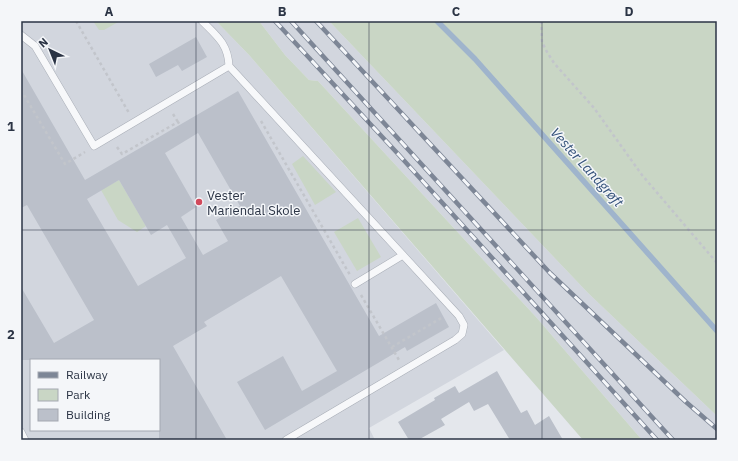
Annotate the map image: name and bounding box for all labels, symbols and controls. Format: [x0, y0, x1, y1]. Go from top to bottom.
text: A [105, 3, 114, 20]
text: B [278, 3, 287, 20]
text: C [452, 3, 461, 20]
text: D [624, 3, 634, 20]
north arrow [30, 30, 70, 70]
text: N [35, 35, 51, 51]
text: 1 [7, 118, 15, 135]
water label: Vester Landgrøft [547, 124, 628, 211]
place label: Vester Mariendal Skole [207, 187, 300, 219]
marker: Vester Mariendal Skole [194, 197, 204, 207]
text: 2 [7, 326, 15, 343]
legend [30, 359, 160, 431]
text: Railway [66, 367, 108, 382]
text: Park [66, 387, 91, 402]
text: Building [66, 407, 111, 422]

